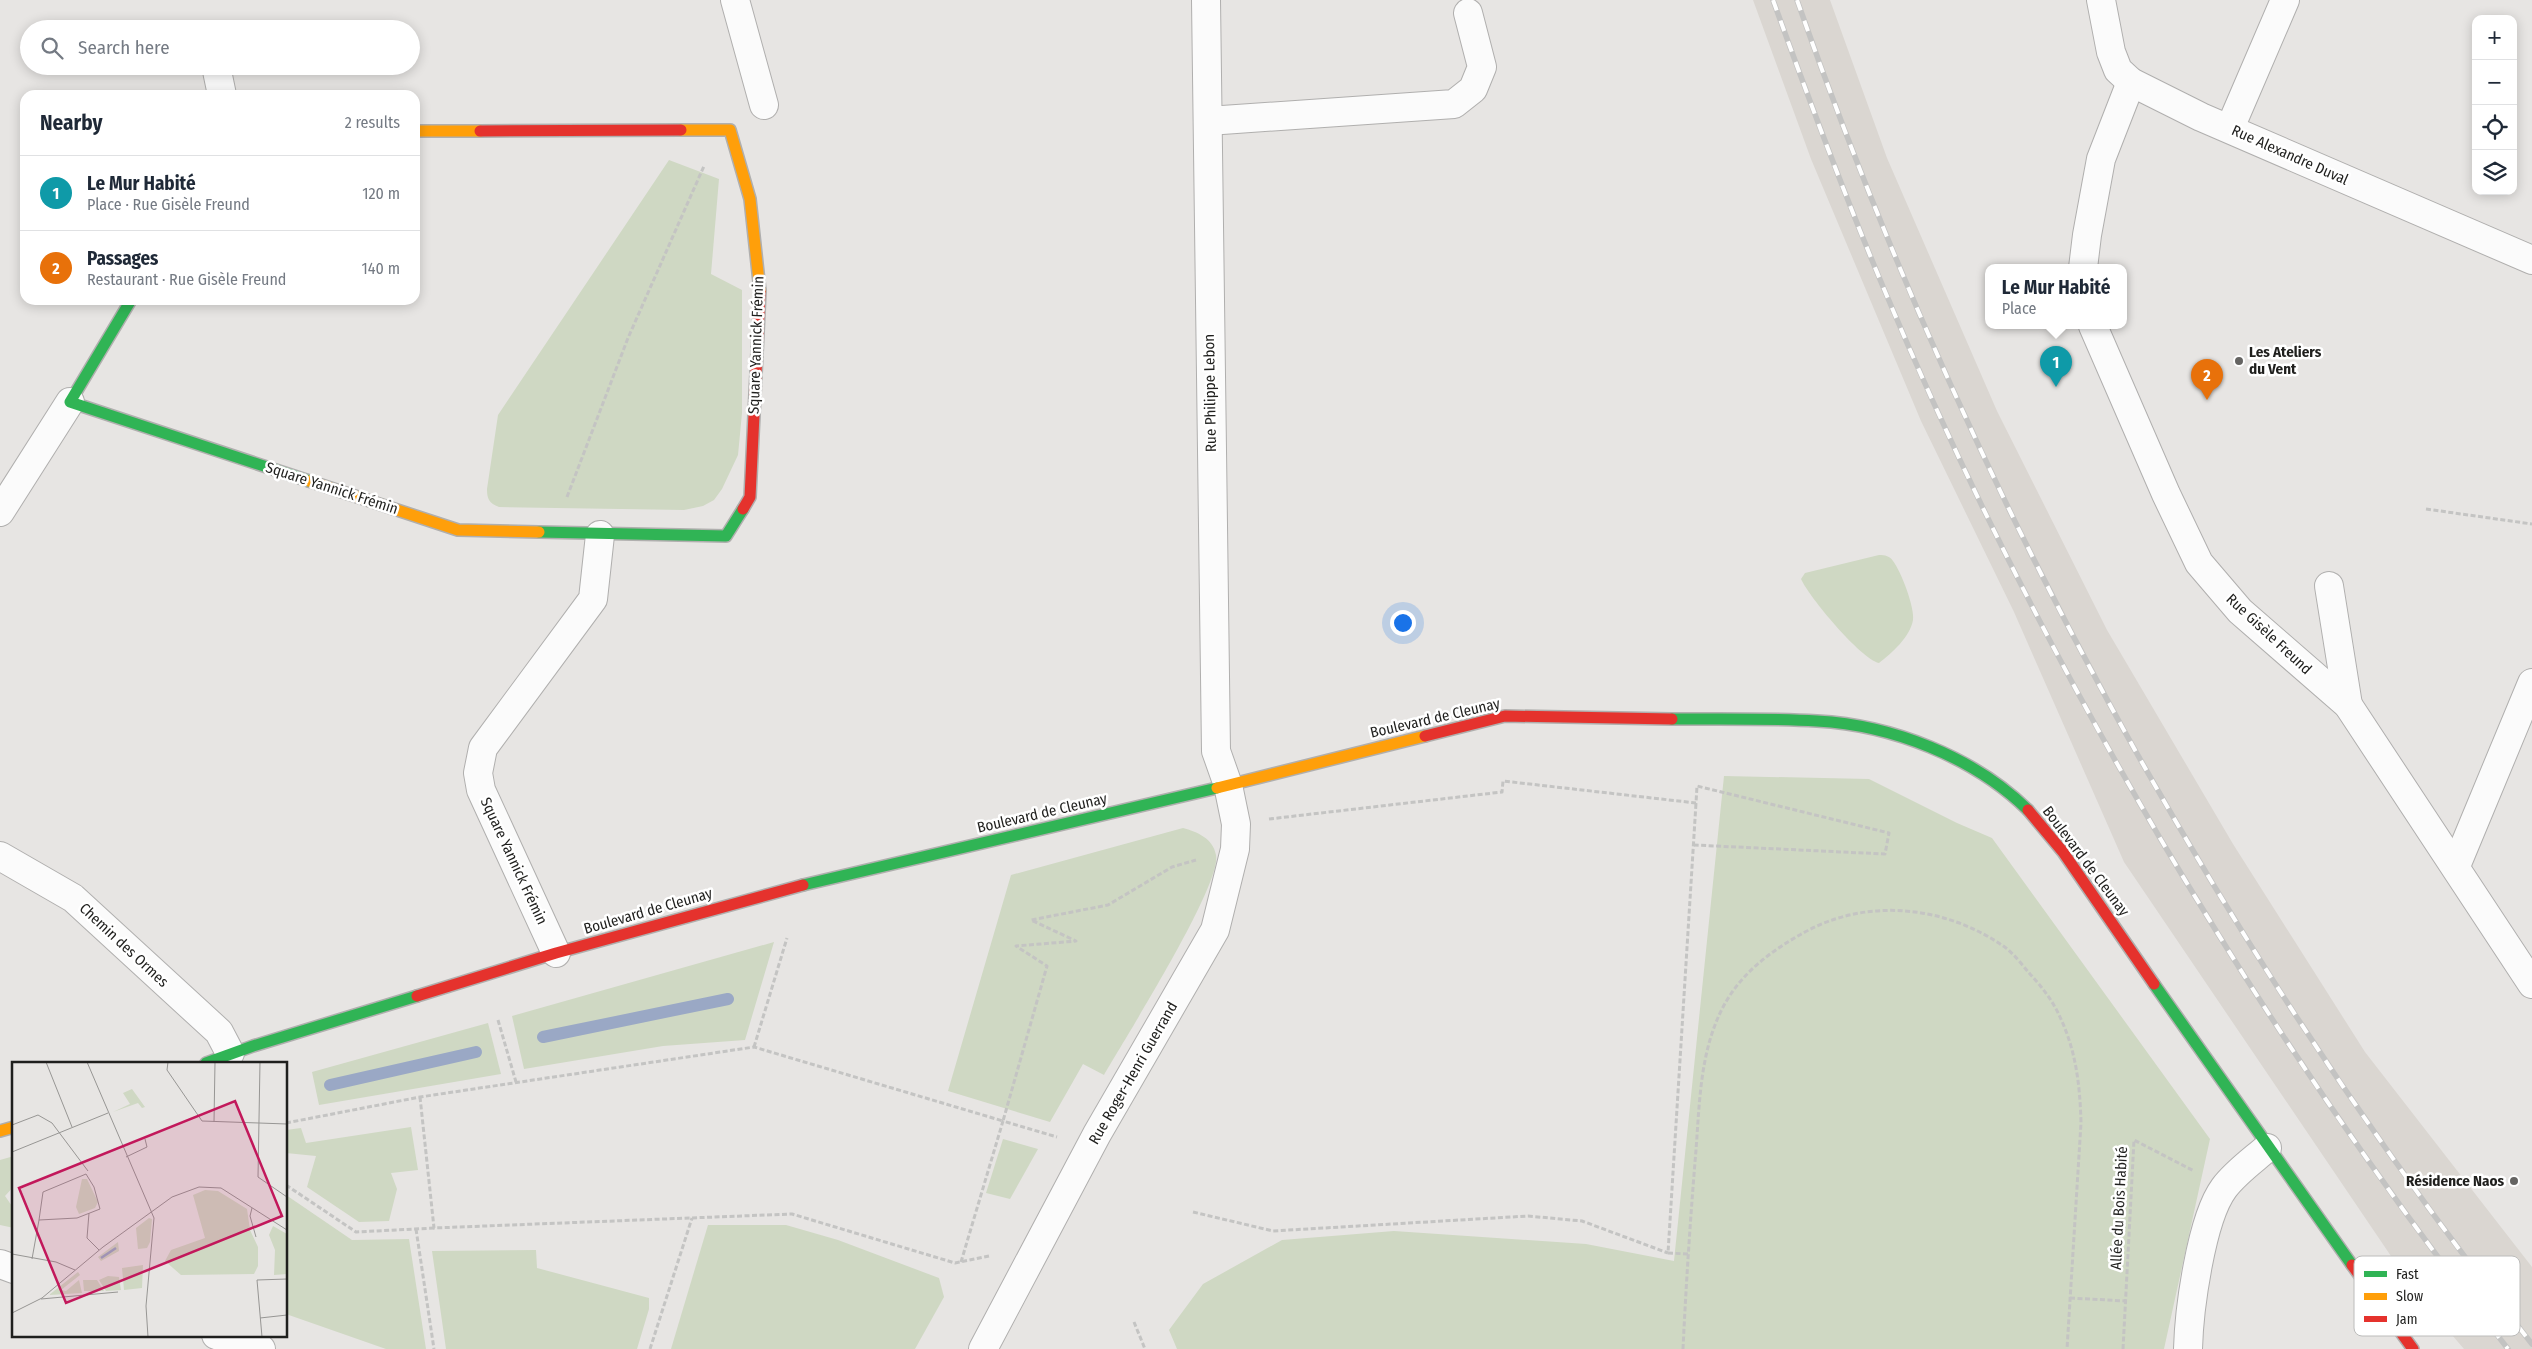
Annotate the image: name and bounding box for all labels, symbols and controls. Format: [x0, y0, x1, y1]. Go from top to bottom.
map controls [2472, 15, 2517, 195]
button: + [2472, 15, 2517, 60]
search box [20, 20, 420, 75]
icon: search [38, 34, 66, 62]
text: Search here [78, 36, 170, 59]
button: − [2472, 60, 2517, 105]
button: locate [2472, 105, 2517, 150]
text: Nearby [40, 110, 102, 136]
text: 2 results [345, 113, 400, 132]
street label: Rue Alexandre Duval [2229, 121, 2351, 189]
button: layers [2472, 150, 2517, 195]
text: Le Mur Habité [87, 172, 196, 195]
text: 1 [53, 184, 59, 203]
text: 120 m [362, 184, 400, 203]
text: Place · Rue Gisèle Freund [87, 195, 250, 214]
text: Passages [87, 247, 158, 270]
text: 2 [52, 259, 60, 278]
text: 140 m [362, 259, 400, 278]
popup [1985, 264, 2127, 329]
text: Restaurant · Rue Gisèle Freund [87, 270, 286, 289]
street label: Square Yannick Frémin [745, 276, 767, 414]
text: Le Mur Habité [2002, 276, 2110, 299]
text: Place [2002, 299, 2036, 318]
street label: Rue Philippe Lebon [1200, 334, 1220, 452]
place label: Les Ateliers du Vent [2249, 343, 2322, 378]
pin: 1 [2040, 346, 2072, 387]
marker: Les Ateliers du Vent [2233, 355, 2245, 367]
pin: 2 [2191, 359, 2223, 400]
street label: Square Yannick Frémin [264, 458, 400, 518]
street label: Rue Gisèle Freund [2223, 590, 2315, 678]
your location [1390, 610, 1416, 636]
street label: Boulevard de Cleunay [1368, 694, 1502, 742]
street label: Boulevard de Cleunay [975, 789, 1109, 837]
street label: Square Yannick Frémin [477, 795, 551, 927]
street label: Boulevard de Cleunay [2039, 803, 2133, 920]
street label: Boulevard de Cleunay [582, 884, 715, 938]
street label: Chemin des Ormes [76, 899, 172, 991]
street label: Rue Roger-Henri Guerrand [1085, 999, 1181, 1147]
inset map [12, 1062, 288, 1336]
street label: Allée du Bois Habité [2107, 1146, 2131, 1270]
place label: Résidence Naos [2406, 1172, 2504, 1190]
marker: Résidence Naos [2508, 1175, 2520, 1187]
legend [2354, 1256, 2520, 1336]
text: Fast [2396, 1266, 2419, 1283]
text: Slow [2396, 1288, 2423, 1305]
text: Jam [2396, 1311, 2417, 1328]

